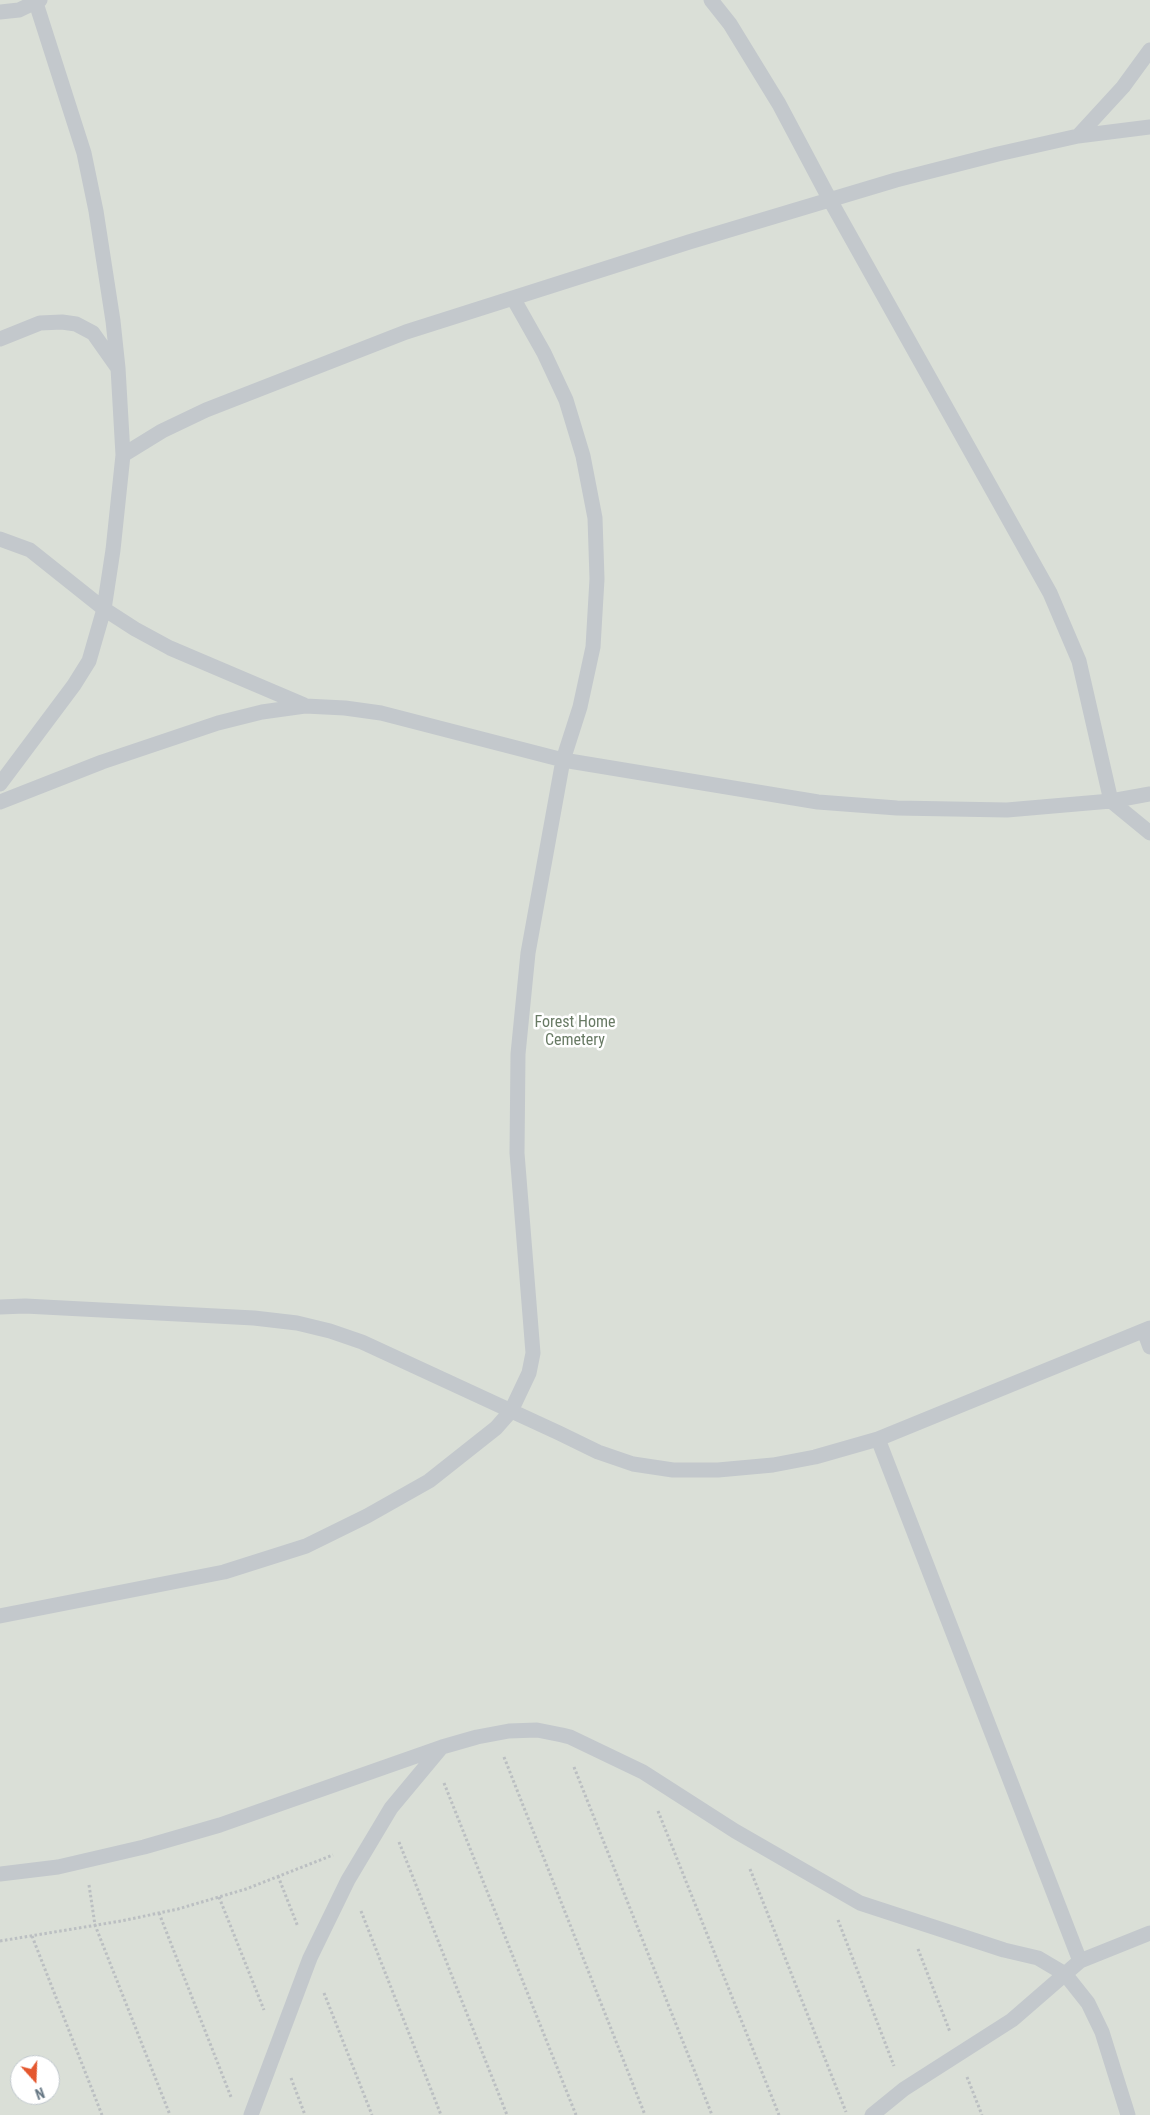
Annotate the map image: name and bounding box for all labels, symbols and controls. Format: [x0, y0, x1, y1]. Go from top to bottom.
park label: Forest Home Cemetery [535, 1013, 615, 1051]
north arrow [10, 2055, 60, 2105]
text: N [33, 2084, 47, 2102]

